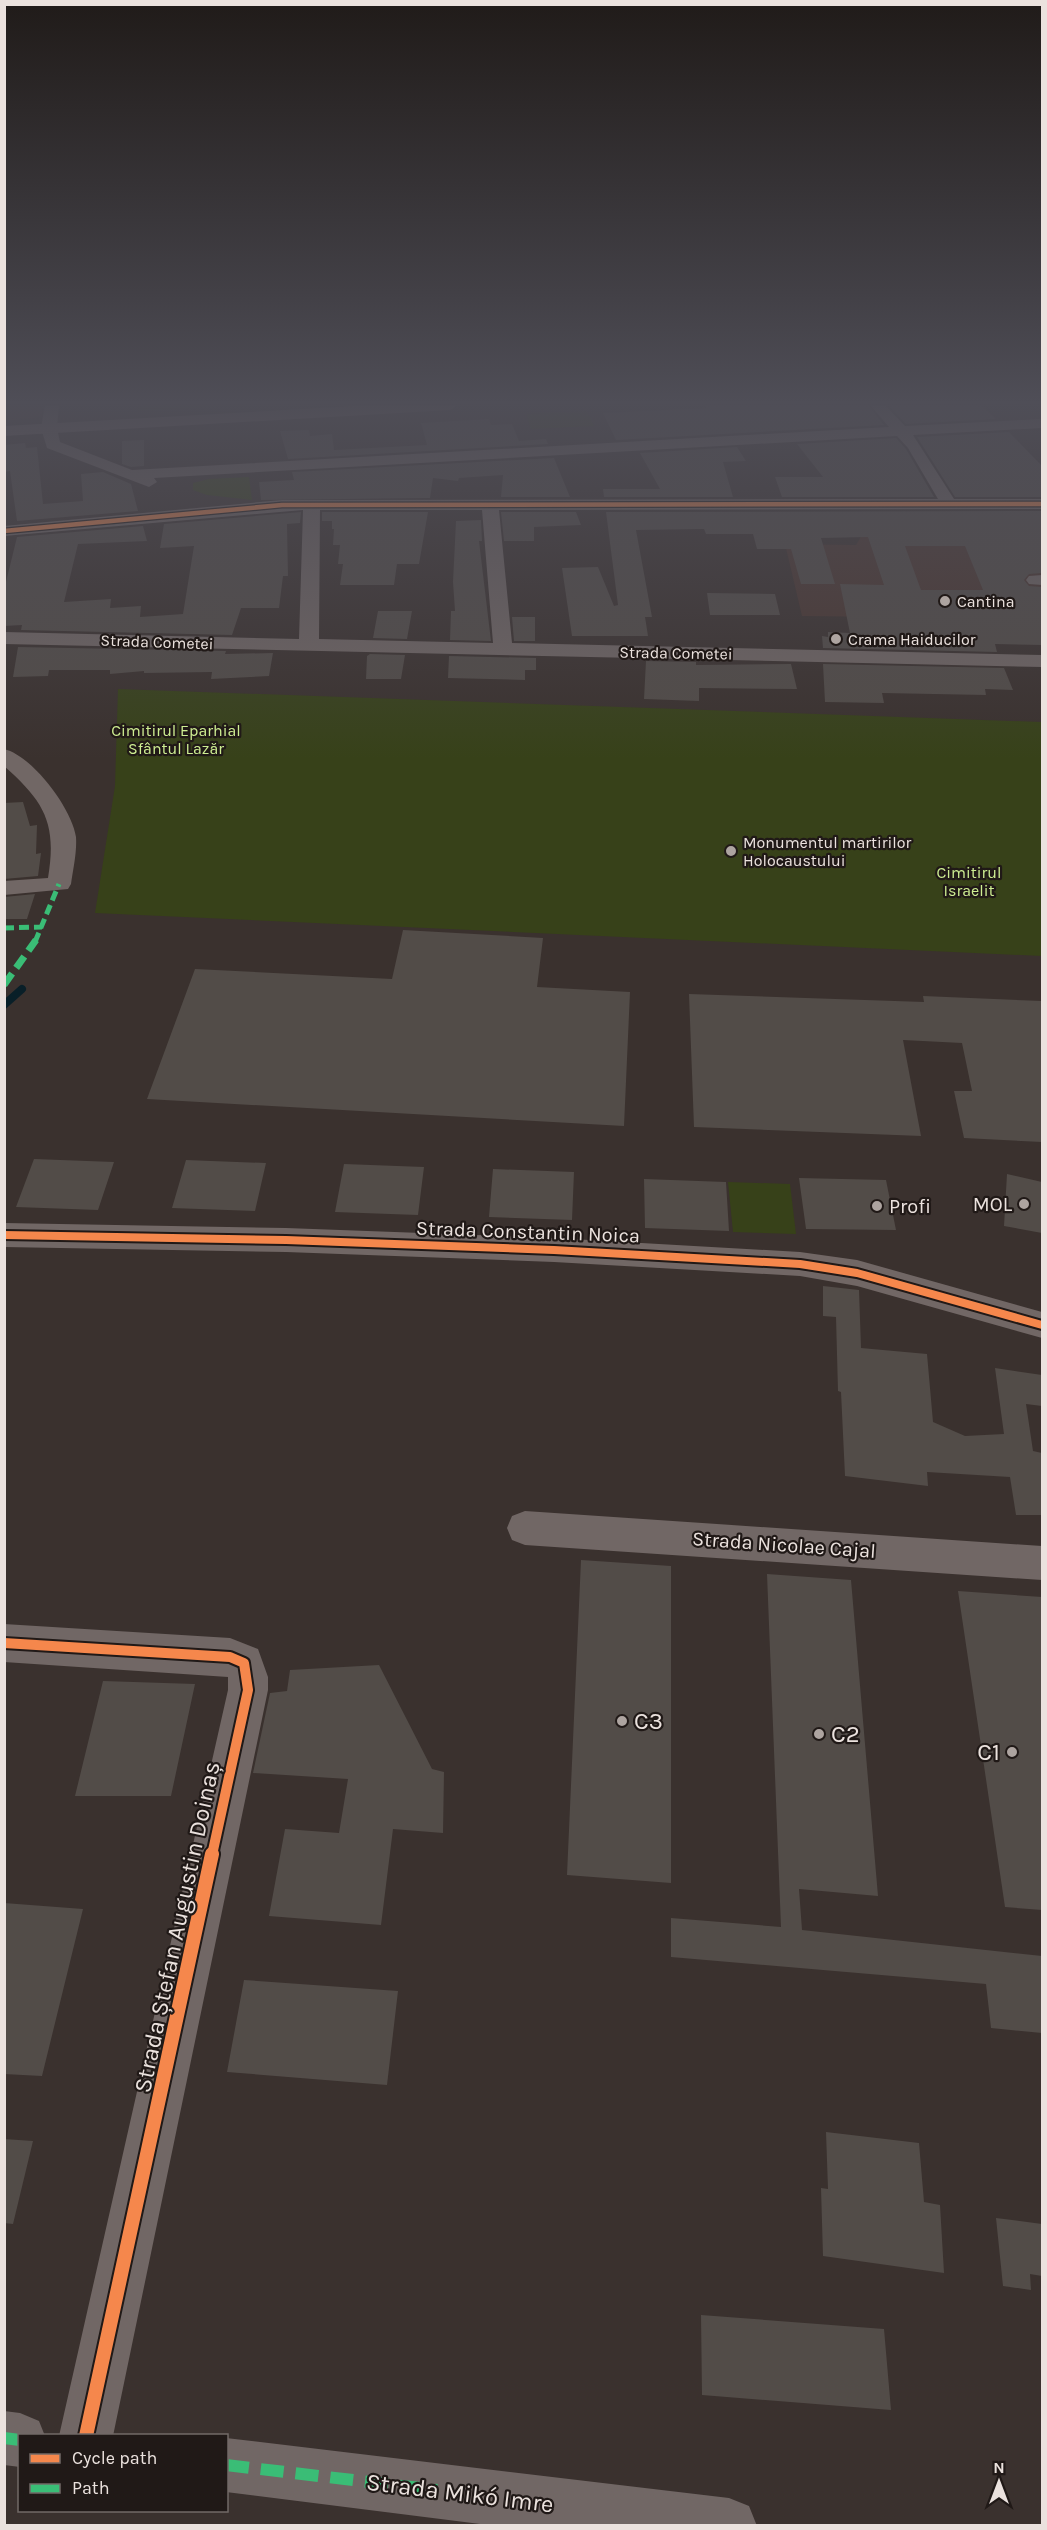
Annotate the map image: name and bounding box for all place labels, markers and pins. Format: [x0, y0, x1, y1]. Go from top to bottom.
place label: Cantina [957, 592, 1015, 611]
marker: Cantina [938, 594, 952, 608]
place label: Crama Haiducilor [848, 630, 976, 649]
marker: Crama Haiducilor [829, 632, 843, 646]
place label: Monumentul martirilor Holocaustului [743, 833, 912, 870]
marker: Monumentul martirilor Holocaustului [724, 844, 738, 858]
place label: MOL [973, 1193, 1013, 1216]
place label: Profi [889, 1195, 931, 1218]
marker: MOL [1017, 1197, 1031, 1211]
marker: Profi [870, 1199, 884, 1213]
place label: C3 [634, 1707, 663, 1735]
marker: C3 [615, 1714, 629, 1728]
place label: C2 [831, 1720, 860, 1748]
marker: C2 [812, 1727, 826, 1741]
place label: C1 [977, 1738, 1000, 1766]
marker: C1 [1005, 1745, 1019, 1759]

